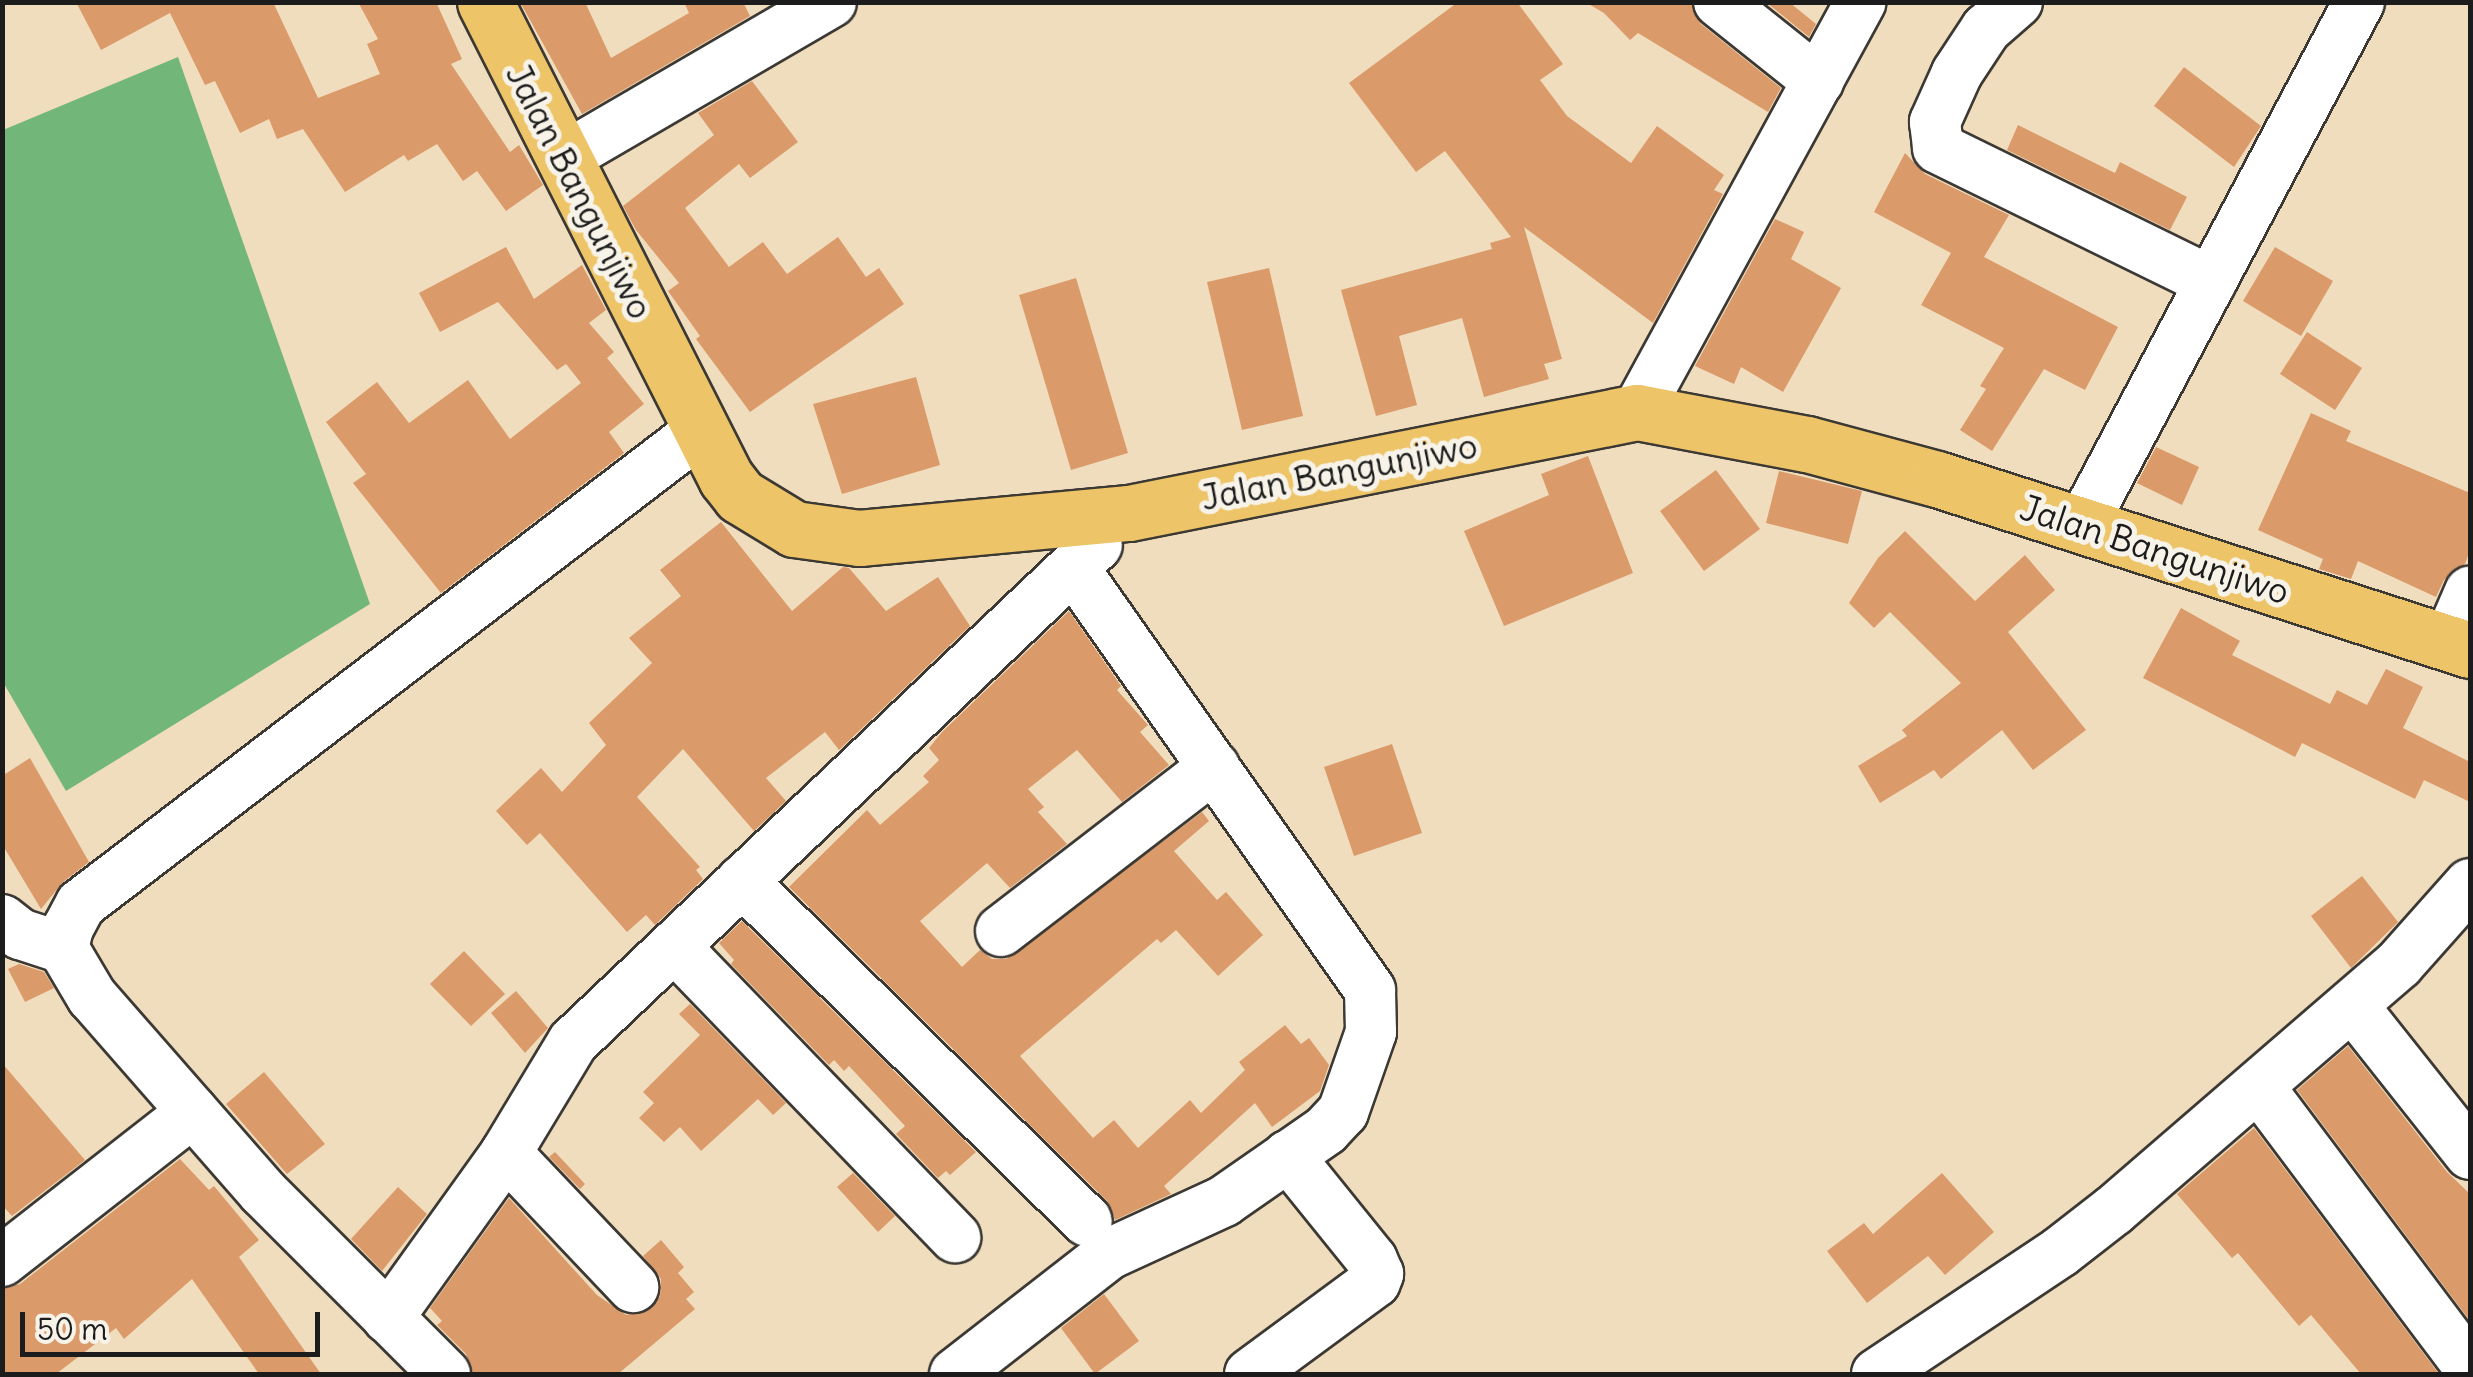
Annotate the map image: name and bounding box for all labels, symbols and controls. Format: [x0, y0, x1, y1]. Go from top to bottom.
street label: Jalan Bangunjiwo [498, 57, 662, 325]
street label: Jalan Bangunjiwo [1197, 424, 1481, 518]
street label: Jalan Bangunjiwo [2015, 486, 2295, 612]
scale bar [25, 1292, 325, 1354]
text: 50 m [37, 1310, 107, 1348]

